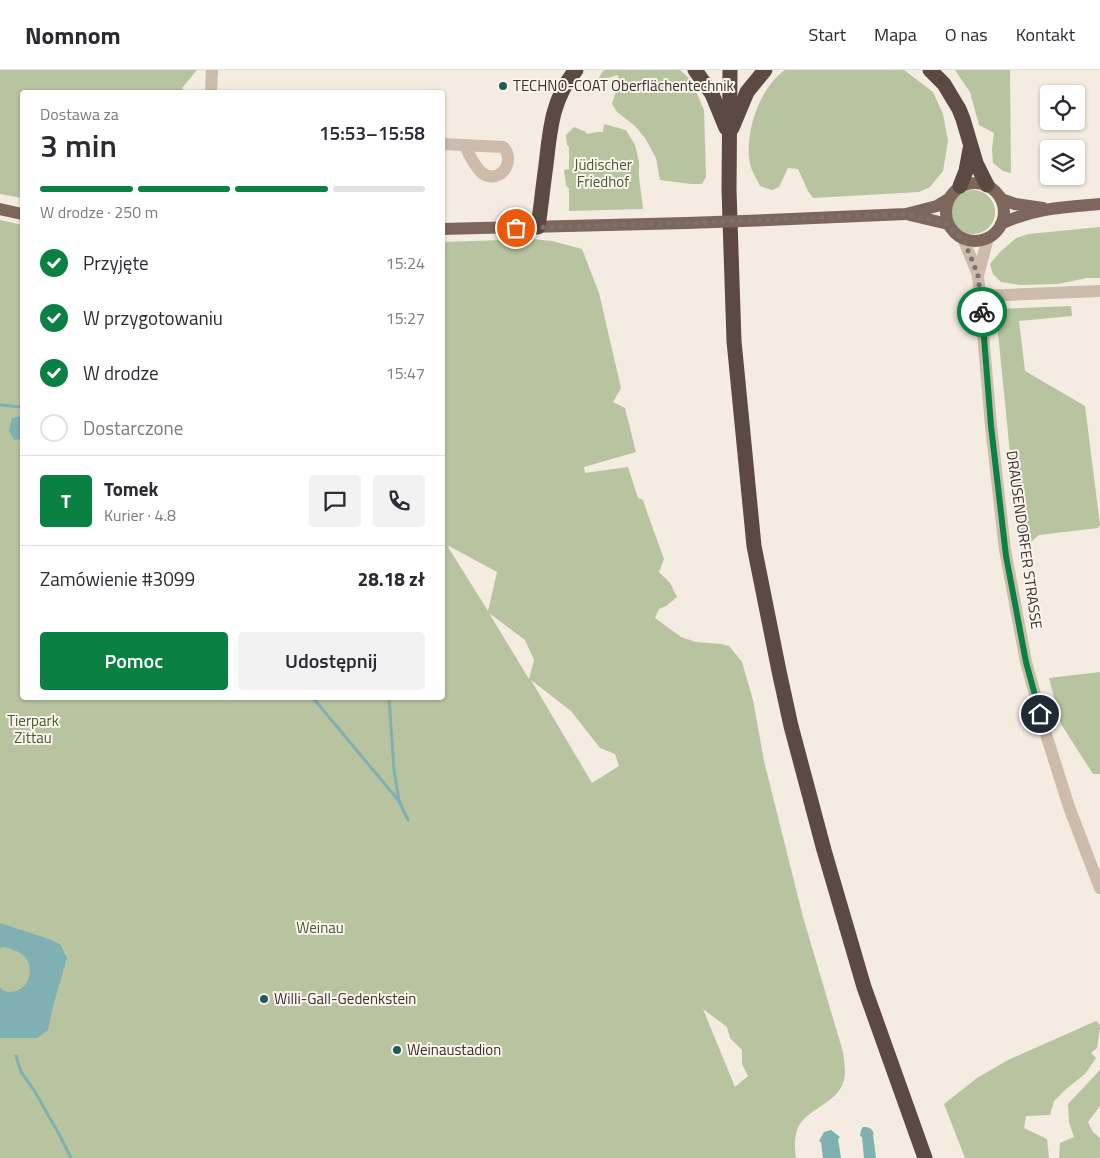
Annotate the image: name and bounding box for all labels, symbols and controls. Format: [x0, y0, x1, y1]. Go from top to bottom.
text: Nomnom [25, 17, 121, 53]
text: Start [809, 21, 846, 48]
text: Mapa [874, 21, 917, 48]
text: O nas [945, 21, 988, 48]
text: Kontakt [1016, 21, 1075, 48]
place label: TECHNO-COAT Oberflächentechnik [513, 74, 734, 97]
marker: TECHNO-COAT Oberflächentechnik [497, 80, 509, 92]
map controls [1040, 85, 1085, 185]
button: locate [1040, 85, 1085, 130]
text: Dostawa za [40, 102, 119, 126]
text: 15:53–15:58 [319, 118, 425, 147]
text: 3 min [40, 121, 117, 169]
button: layers [1040, 140, 1085, 185]
park label: Jüdischer Friedhof [574, 153, 632, 193]
text: W drodze · 250 m [40, 200, 158, 224]
pin [495, 207, 537, 249]
icon: bag [502, 214, 530, 242]
text: Przyjęte [83, 248, 149, 277]
icon: check [40, 249, 68, 277]
text: 15:24 [386, 251, 425, 275]
courier [957, 287, 1007, 337]
icon: bike [968, 298, 996, 326]
text: W przygotowaniu [83, 303, 223, 332]
icon: check [40, 304, 68, 332]
text: 15:27 [386, 306, 425, 330]
text: W drodze [83, 358, 159, 387]
icon: check [40, 359, 68, 387]
text: 15:47 [386, 361, 425, 385]
text: Dostarczone [83, 413, 183, 442]
street label: DRAUSENDORFER STRASSE [1001, 449, 1048, 631]
text: Tomek [104, 474, 158, 503]
button: chat [309, 475, 361, 527]
button: phone [373, 475, 425, 527]
text: T [61, 486, 71, 515]
text: Kurier · 4.8 [104, 503, 176, 527]
text: Zamówienie #3099 [40, 564, 195, 593]
text: 28.18 zł [358, 564, 425, 593]
button: Pomoc [40, 632, 228, 690]
button: Udostępnij [238, 632, 425, 690]
pin [1019, 693, 1061, 735]
icon: home [1026, 700, 1054, 728]
park label: Tierpark Zittau [7, 709, 59, 749]
park label: Weinau [296, 916, 344, 939]
place label: Willi-Gall-Gedenkstein [274, 987, 416, 1010]
marker: Willi-Gall-Gedenkstein [258, 993, 270, 1005]
place label: Weinaustadion [407, 1038, 501, 1061]
marker: Weinaustadion [391, 1044, 403, 1056]

